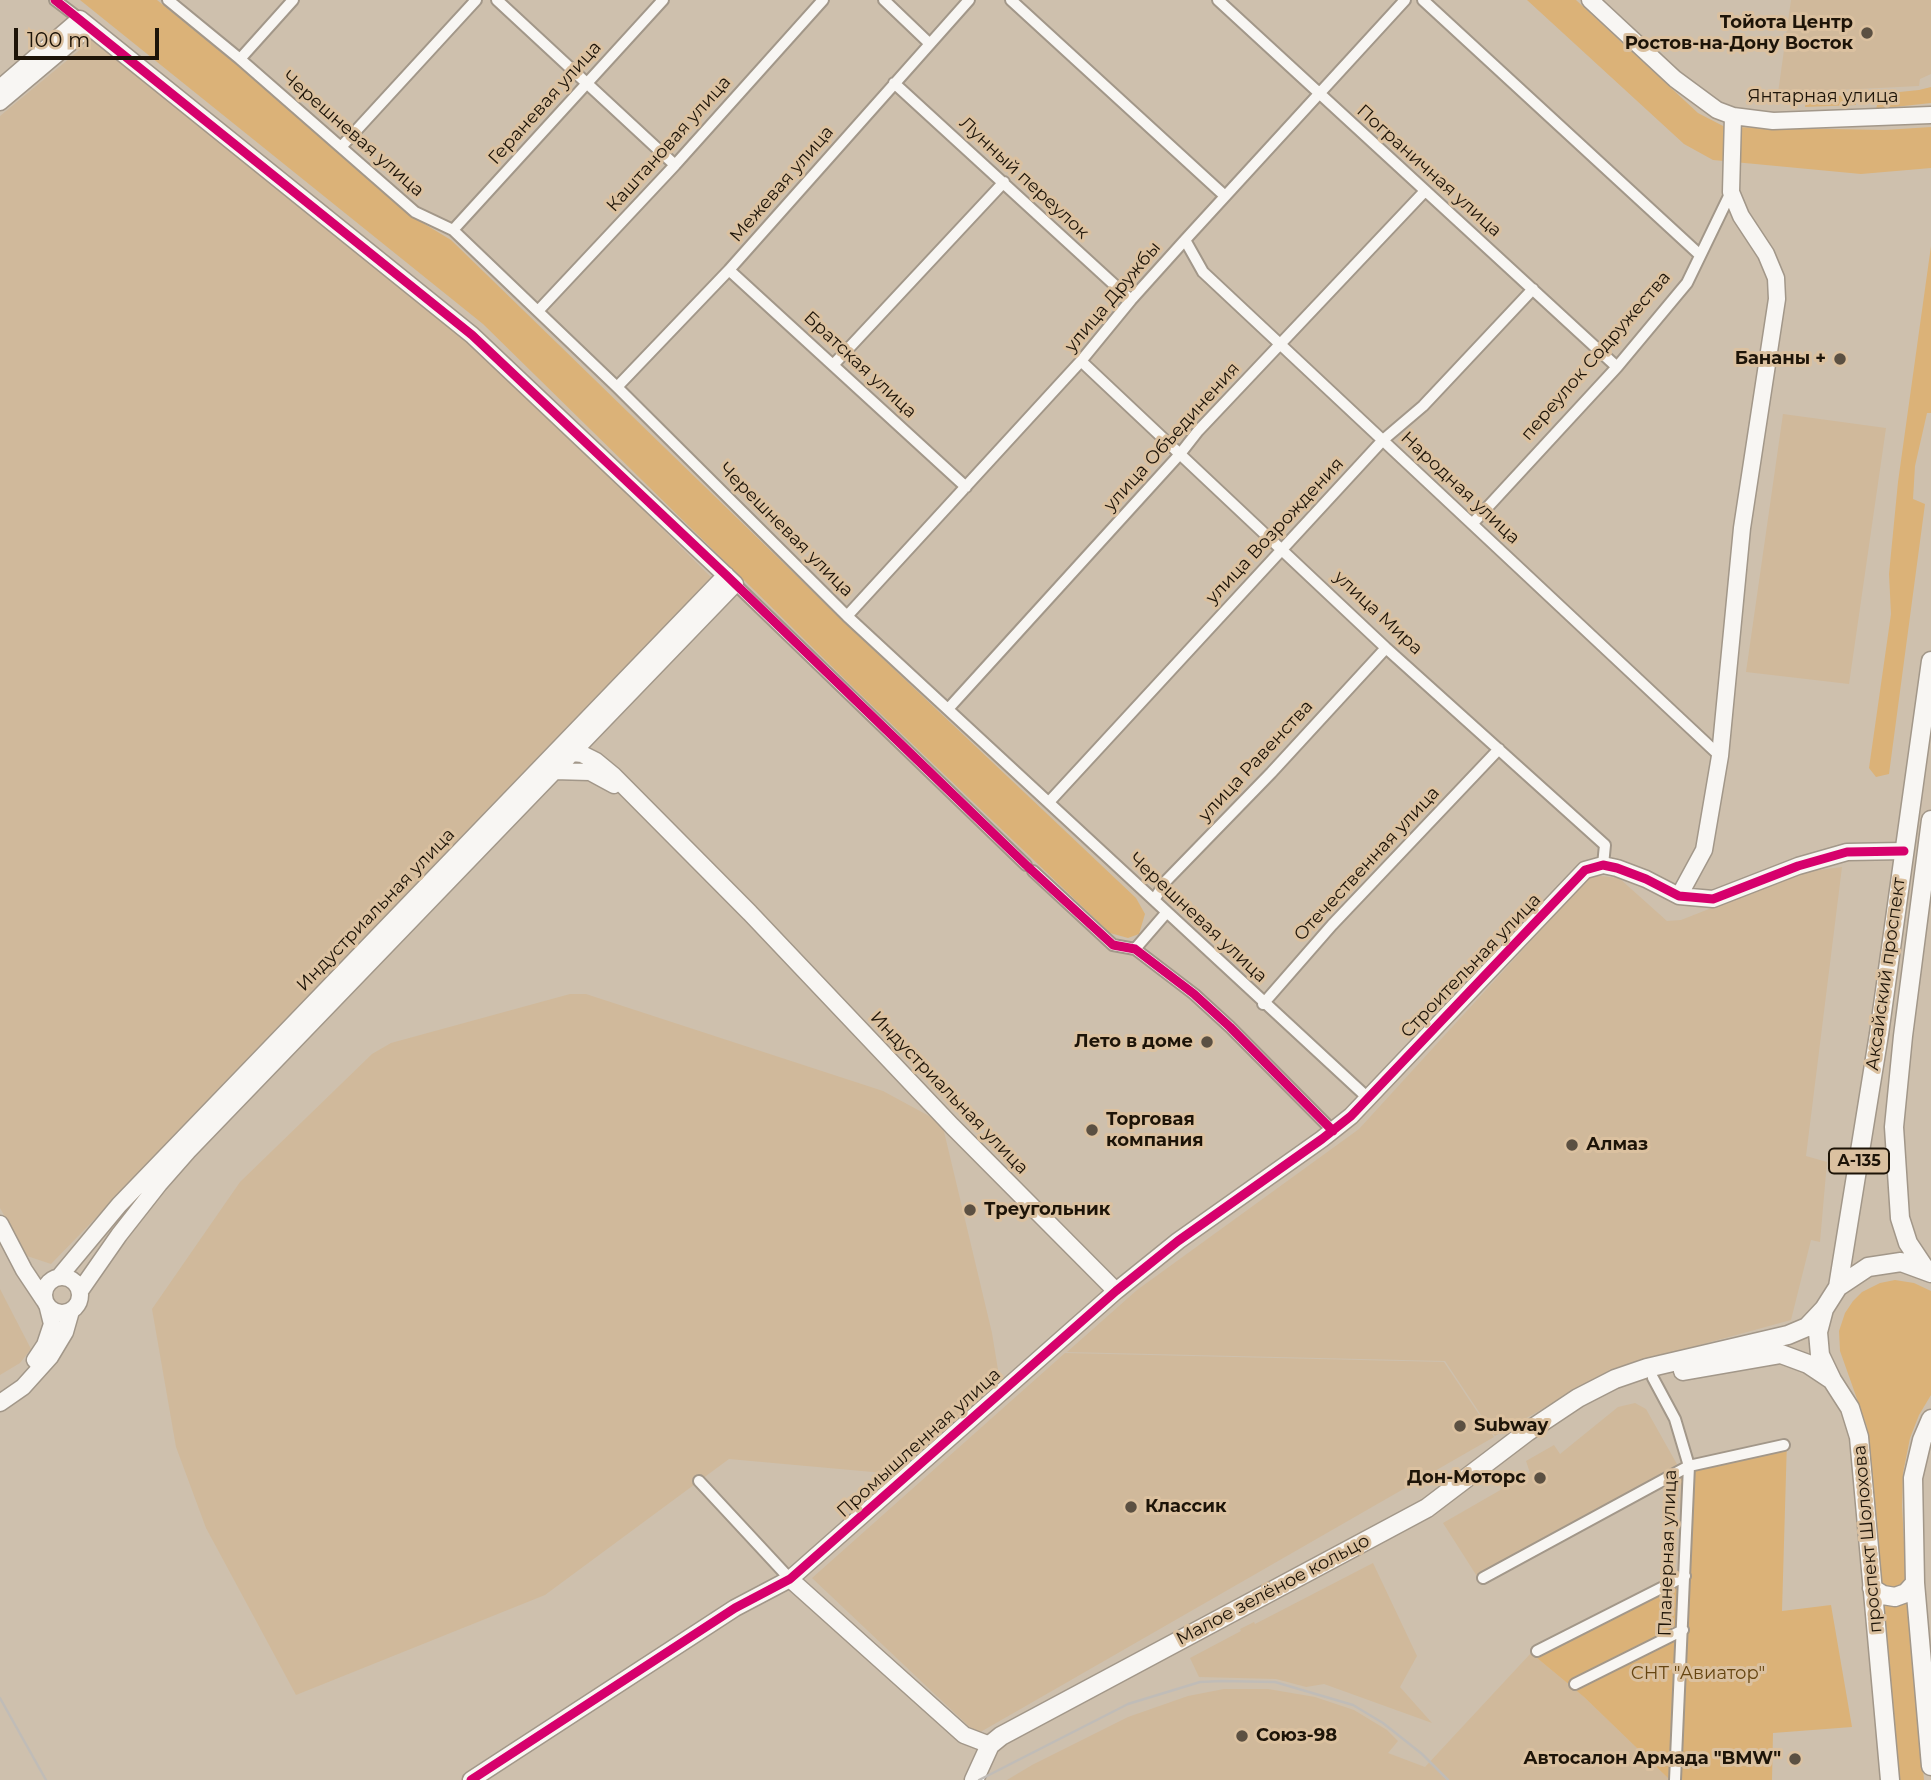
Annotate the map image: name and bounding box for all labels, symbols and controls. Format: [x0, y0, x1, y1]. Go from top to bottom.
place label: Тойота Центр Ростов-на-Дону Восток [1625, 12, 1853, 54]
scale bar [18, 14, 163, 58]
marker: Тойота Центр Ростов-на-Дону Восток [1859, 25, 1875, 41]
text: 100 m [27, 27, 90, 52]
street label: Гераневая улица [484, 37, 606, 169]
street label: Черешневая улица [278, 67, 428, 201]
street label: Каштановая улица [602, 72, 736, 216]
street label: Янтарная улица [1747, 86, 1899, 108]
street label: Пограничная улица [1352, 100, 1506, 242]
street label: Лунный переулок [955, 112, 1093, 244]
street label: Межевая улица [726, 121, 838, 247]
street label: улица Дружбы [1060, 237, 1166, 357]
street label: переулок Содружества [1517, 267, 1675, 445]
street label: Братская улица [799, 307, 921, 423]
place label: Бананы + [1735, 348, 1826, 370]
marker: Бананы + [1832, 351, 1848, 367]
street label: улица Объединения [1100, 358, 1244, 516]
street label: Народная улица [1396, 427, 1524, 549]
street label: улица Возрождения [1202, 453, 1348, 609]
street label: Черешневая улица [714, 458, 858, 602]
street label: улица Мира [1329, 566, 1427, 660]
street label: улица Равенства [1194, 696, 1318, 826]
street label: Отечественная улица [1290, 782, 1444, 946]
street label: Индустриальная улица [292, 824, 460, 996]
street label: Черешневая улица [1125, 848, 1271, 988]
street label: Аксайский проспект [1862, 876, 1910, 1072]
street label: Строительная улица [1396, 889, 1546, 1043]
street label: Индустриальная улица [865, 1007, 1033, 1179]
place label: Лето в доме [1074, 1031, 1193, 1053]
marker: Лето в доме [1199, 1034, 1215, 1050]
place label: Торговая компания [1106, 1109, 1204, 1152]
marker: Торговая компания [1084, 1122, 1100, 1138]
place label: Алмаз [1586, 1134, 1648, 1156]
marker: Алмаз [1564, 1137, 1580, 1153]
road number: А-135 [1829, 1148, 1889, 1174]
place label: Треугольник [984, 1199, 1110, 1221]
marker: Треугольник [962, 1202, 978, 1218]
street label: Промышленная улица [833, 1364, 1005, 1522]
place label: Subway [1474, 1415, 1548, 1437]
marker: Subway [1452, 1418, 1468, 1434]
street label: проспект Шолохова [1849, 1444, 1887, 1634]
place label: Дон-Моторс [1407, 1467, 1526, 1489]
street label: Планерная улица [1654, 1469, 1682, 1637]
marker: Дон-Моторс [1532, 1470, 1548, 1486]
place label: Классик [1145, 1496, 1226, 1518]
marker: Классик [1123, 1499, 1139, 1515]
street label: Малое зелёное кольцо [1173, 1530, 1373, 1650]
park label: СНТ "Авиатор" [1631, 1663, 1765, 1685]
place label: Союз-98 [1256, 1725, 1337, 1747]
marker: Союз-98 [1234, 1728, 1250, 1744]
place label: Автосалон Армада "BMW" [1523, 1748, 1781, 1770]
marker: Автосалон Армада "BMW" [1787, 1751, 1803, 1767]

